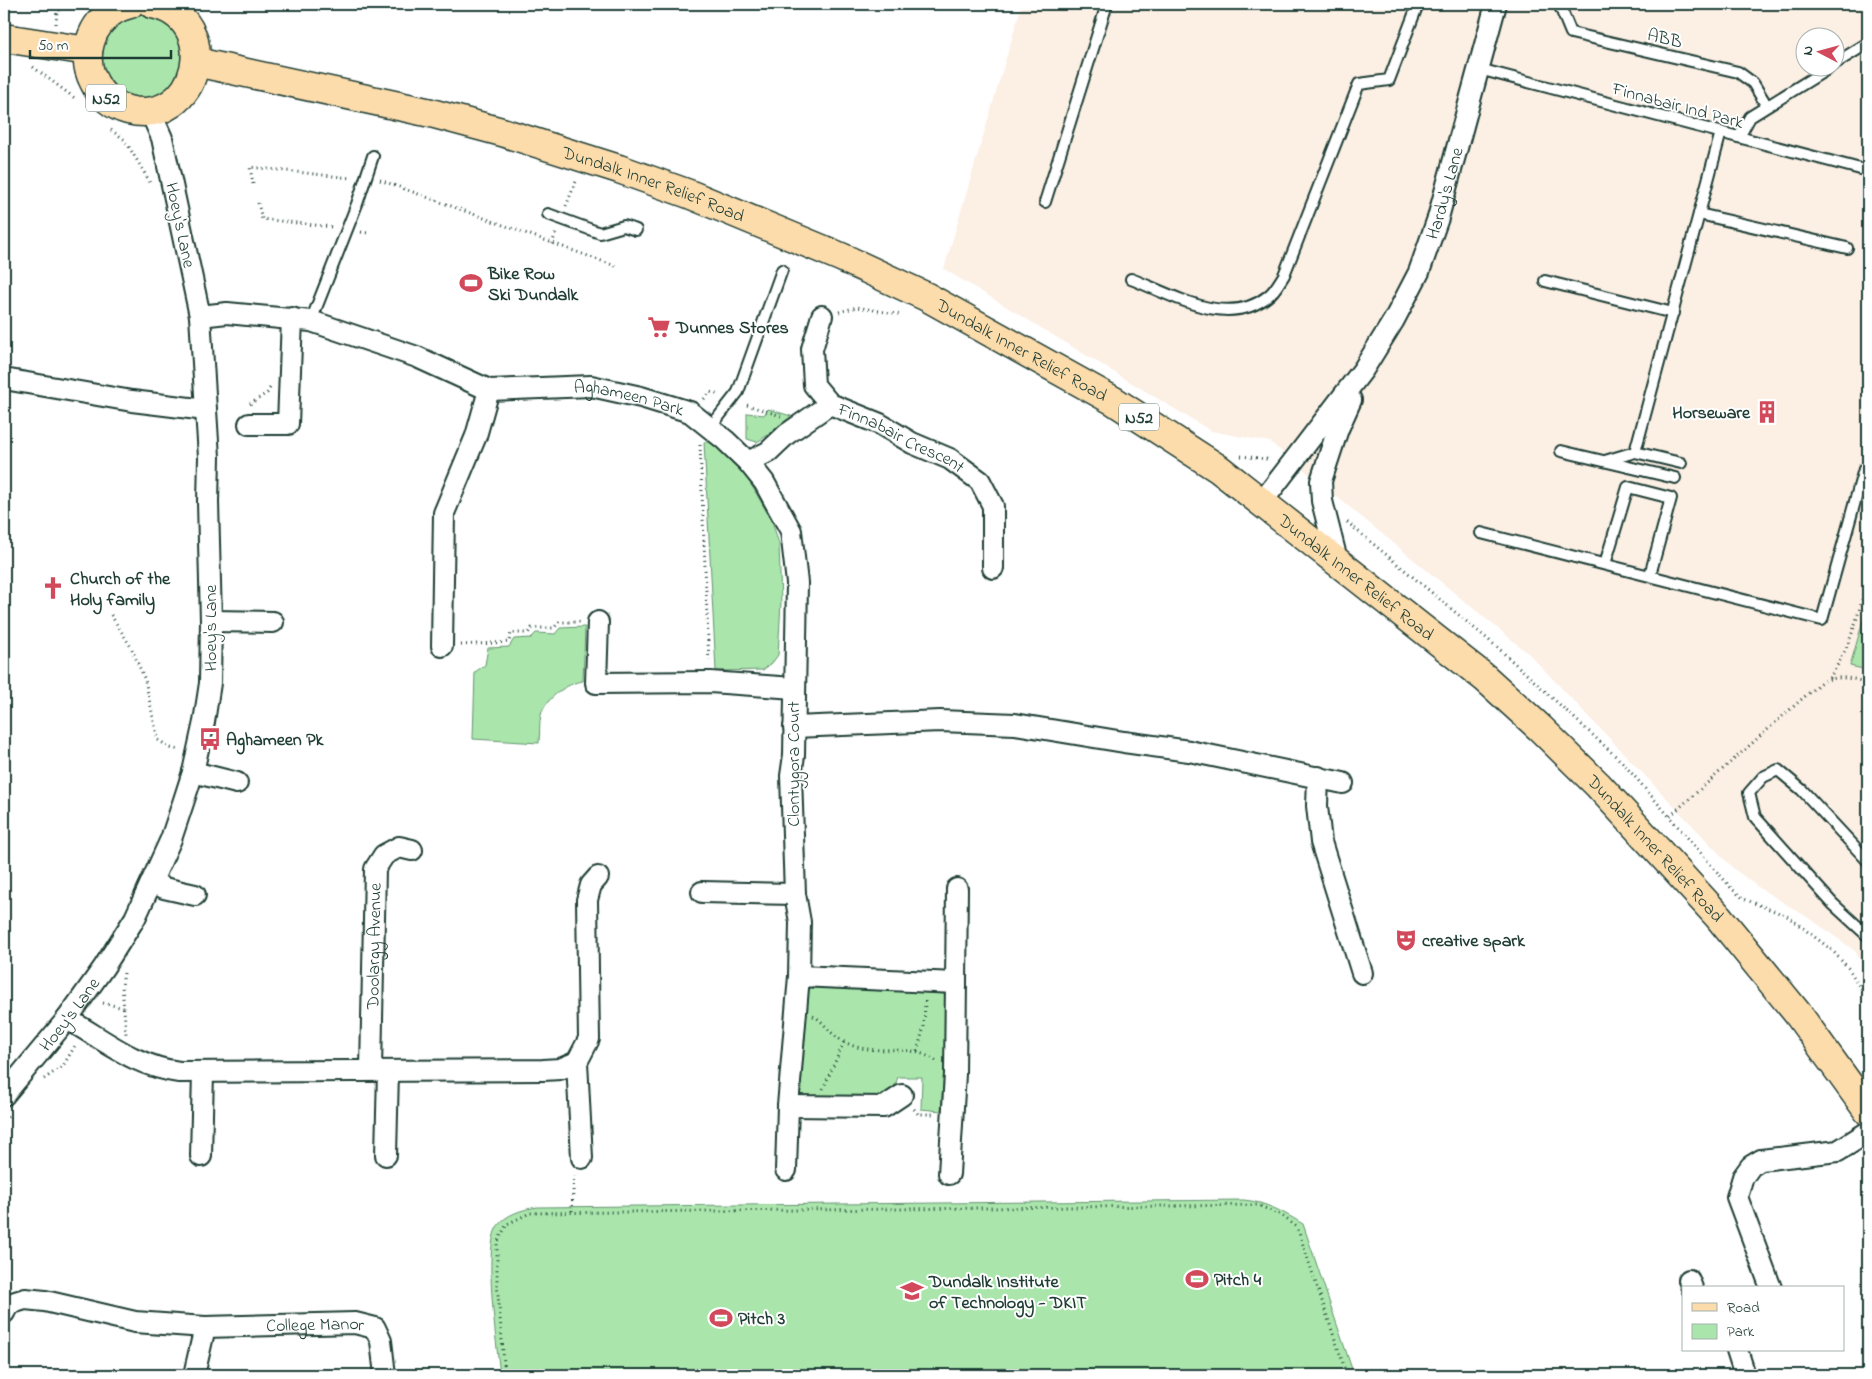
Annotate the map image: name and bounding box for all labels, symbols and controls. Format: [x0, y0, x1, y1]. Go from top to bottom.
street label: ABB [1644, 23, 1685, 57]
scale bar [30, 28, 171, 60]
north arrow [1794, 28, 1844, 78]
text: 50 m [38, 35, 69, 57]
text: N [1798, 45, 1819, 57]
street label: Finnabair Ind Park [1608, 77, 1746, 137]
road number: N52 [86, 85, 126, 112]
street label: Dundalk Inner Relief Road [557, 140, 748, 230]
street label: Hardy's Lane [1420, 144, 1472, 244]
street label: Hoey's Lane [157, 180, 201, 271]
place label: Bike Row Ski Dundalk [487, 262, 579, 309]
sports icon: Bike Row Ski Dundalk [458, 270, 484, 296]
street label: Dundalk Inner Relief Road [930, 293, 1111, 410]
supermarket icon: Dunnes Stores [646, 314, 672, 340]
place label: Dunnes Stores [675, 316, 789, 342]
street label: Aghameen Park [573, 375, 687, 424]
street label: Finnabair Crescent [832, 397, 969, 481]
building icon: Horseware [1754, 399, 1780, 425]
place label: Horseware [1672, 401, 1751, 427]
road number: N52 [1119, 404, 1159, 431]
street label: Dundalk Inner Relief Road [1271, 508, 1439, 648]
place label: Church of the Holy family [70, 567, 171, 615]
church icon: Church of the Holy family [40, 575, 66, 601]
street label: Hoey's Lane [199, 584, 225, 671]
street label: Clontygora Court [782, 701, 809, 827]
bus stop icon: Aghameen Pk [197, 726, 223, 752]
place label: Aghameen Pk [226, 728, 325, 755]
street label: Dundalk Inner Relief Road [1579, 769, 1729, 929]
street label: Doolargy Avenue [361, 882, 390, 1010]
theatre icon: creative spark [1393, 927, 1419, 953]
place label: creative spark [1422, 929, 1526, 955]
street label: Hoey's Lane [34, 972, 108, 1058]
sports icon: Pitch 4 [1184, 1266, 1210, 1292]
place label: Pitch 4 [1214, 1268, 1262, 1294]
place label: Dundalk Institute of Technology - DKIT [928, 1270, 1087, 1318]
school or university icon: Dundalk Institute of Technology - DKIT [899, 1278, 925, 1304]
legend [1682, 1286, 1844, 1352]
text: Road [1727, 1297, 1760, 1319]
sports icon: Pitch 3 [708, 1305, 734, 1331]
place label: Pitch 3 [738, 1307, 786, 1333]
street label: College Manor [266, 1312, 367, 1341]
text: Park [1727, 1321, 1755, 1343]

